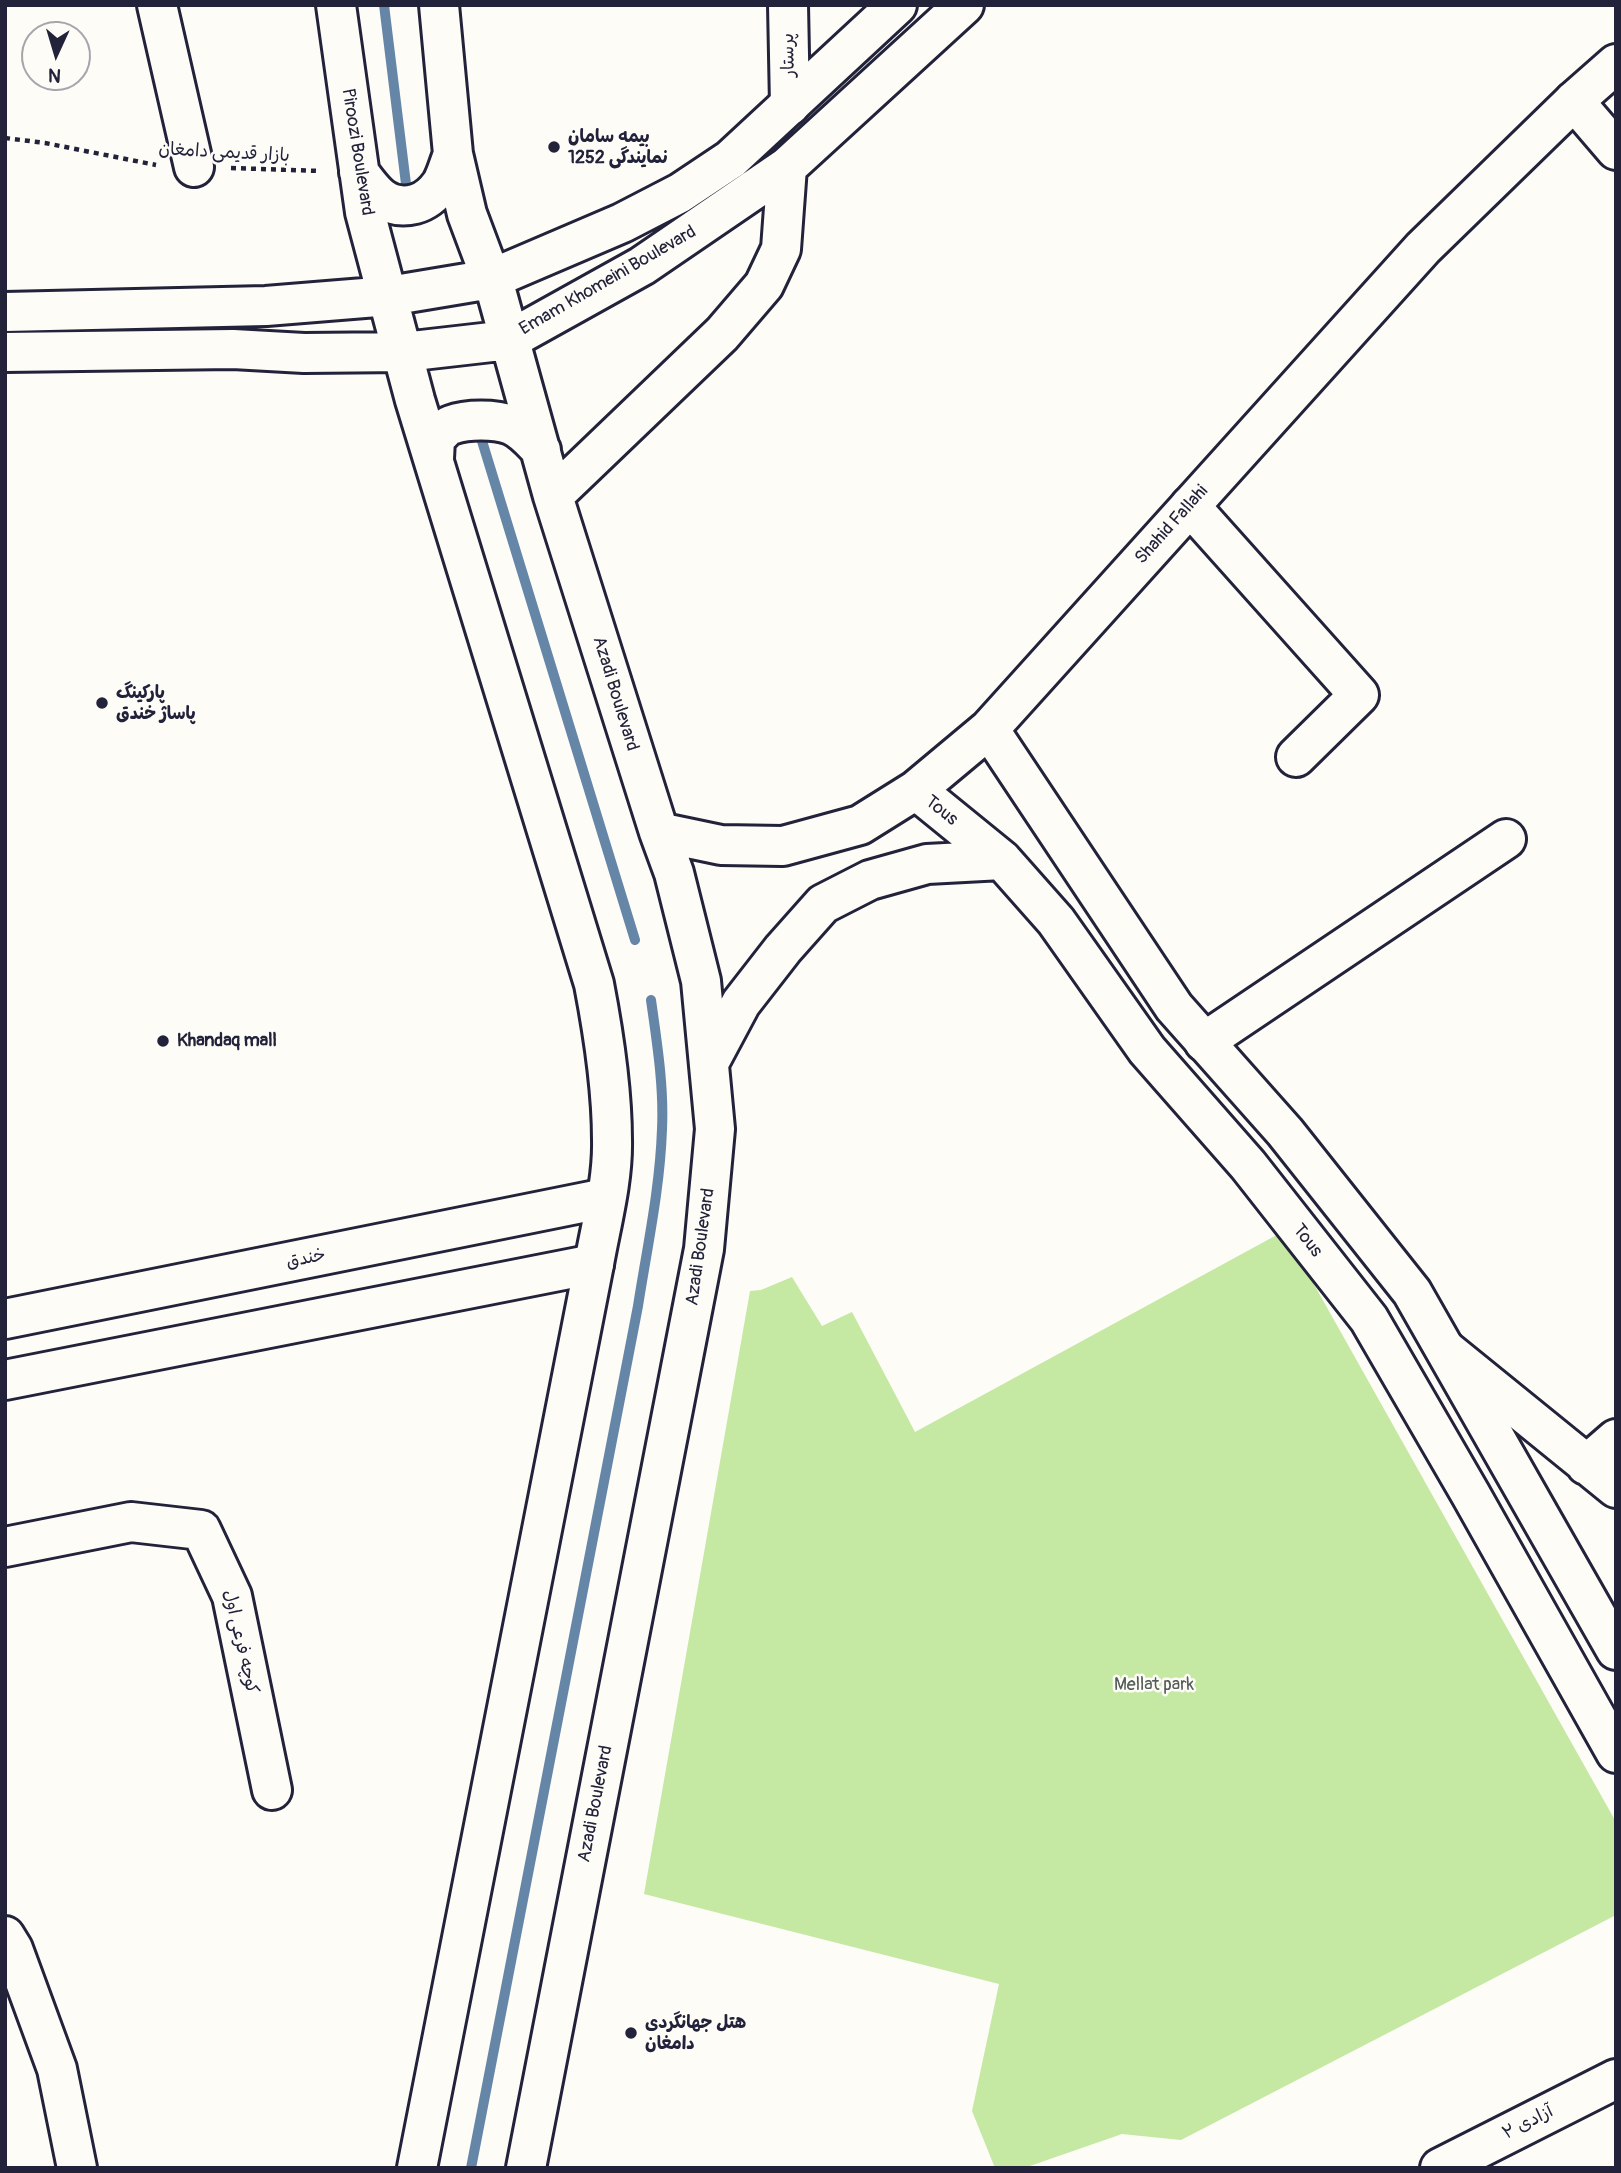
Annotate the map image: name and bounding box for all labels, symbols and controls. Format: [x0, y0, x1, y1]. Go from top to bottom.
north arrow [21, 21, 91, 91]
street label: پرستار [778, 33, 800, 77]
text: N [47, 63, 62, 87]
street label: Piroozi Boulevard [336, 87, 378, 217]
place label: بیمه سامان نمایندگی 1252 [568, 126, 668, 168]
street label: بازار قدیمی دامغان [158, 139, 290, 167]
marker: بیمه سامان نمایندگی 1252 [546, 139, 562, 155]
street label: Emam Khomeini Boulevard [516, 221, 700, 341]
street label: Shahid Fallahi [1131, 481, 1213, 569]
street label: Azadi Boulevard [587, 634, 643, 754]
place label: پارکینگ پاساژ خندق [116, 682, 196, 724]
marker: پارکینگ پاساژ خندق [94, 695, 110, 711]
street label: Tous [920, 791, 962, 831]
place label: Khandaq mall [177, 1030, 277, 1052]
marker: Khandaq mall [155, 1033, 171, 1049]
street label: Azadi Boulevard [682, 1187, 720, 1307]
street label: Tous [1287, 1220, 1327, 1262]
street label: خندق [284, 1245, 328, 1273]
street label: کوچه فرعی اول [217, 1588, 263, 1696]
park label: Mellat park [1114, 1674, 1194, 1696]
street label: Azadi Boulevard [574, 1744, 618, 1864]
place label: هتل جهانگردى دامغان [645, 2012, 746, 2054]
marker: هتل جهانگردى دامغان [623, 2025, 639, 2041]
street label: آزادی ۲ [1499, 2101, 1557, 2145]

